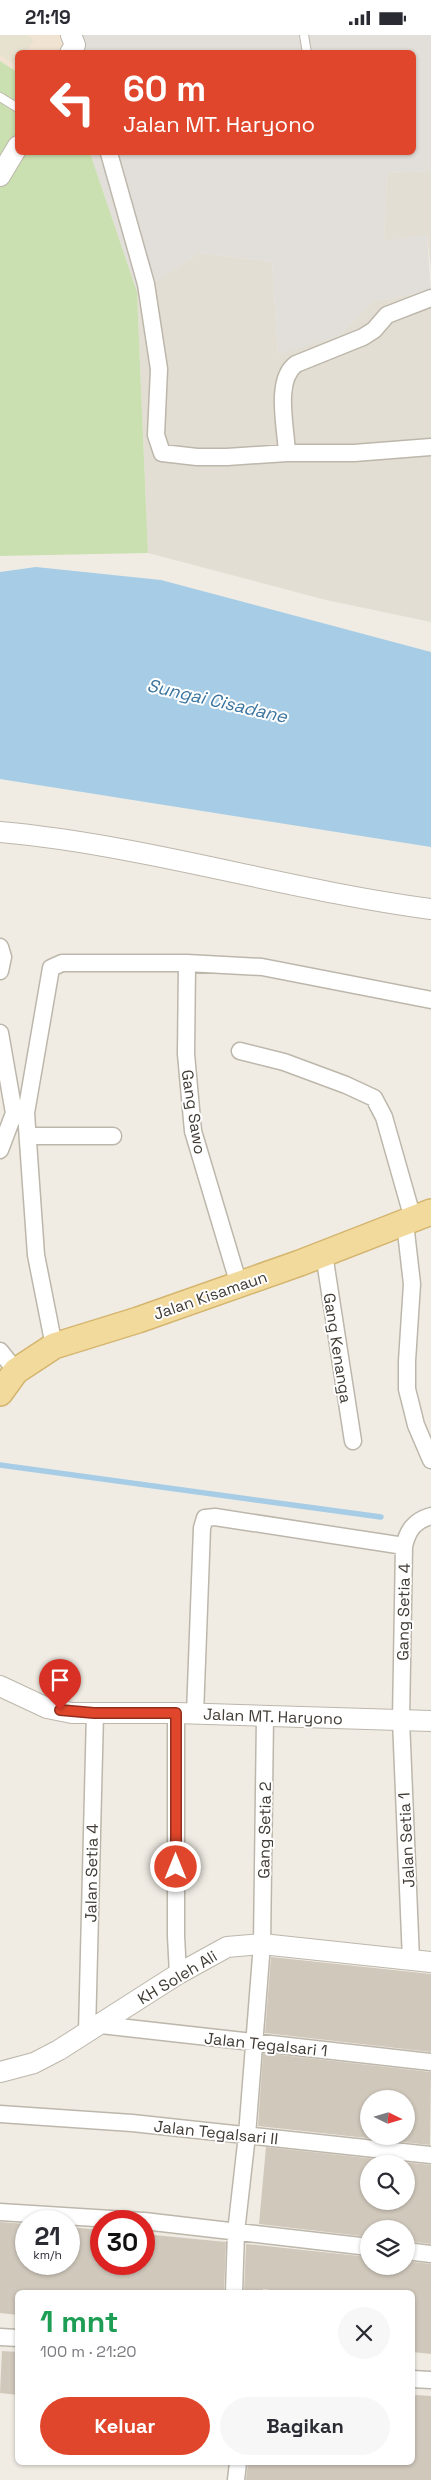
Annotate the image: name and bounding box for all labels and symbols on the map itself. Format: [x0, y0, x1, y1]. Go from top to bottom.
water label: Sungai Cisadane [145, 673, 291, 728]
street label: Gang Sawo [176, 1068, 211, 1156]
street label: Jalan Kisamaun [151, 1266, 270, 1325]
street label: Gang Kenanga [318, 1292, 357, 1405]
street label: Gang Setia 4 [392, 1563, 415, 1661]
pin [39, 1659, 81, 1710]
street label: Jalan MT. Haryono [203, 1704, 343, 1729]
street label: Gang Setia 2 [253, 1781, 276, 1879]
street label: Jalan Setia 1 [394, 1792, 419, 1888]
street label: Jalan Setia 4 [80, 1823, 103, 1923]
position arrow [149, 1840, 201, 1892]
street label: KH Soleh Ali [134, 1945, 221, 2009]
street label: Jalan Tegalsari 1 [203, 2028, 329, 2061]
north arrow [360, 2090, 415, 2145]
street label: Jalan Tegalsari II [153, 2116, 279, 2149]
speed limit sign: 30 [90, 2210, 155, 2275]

